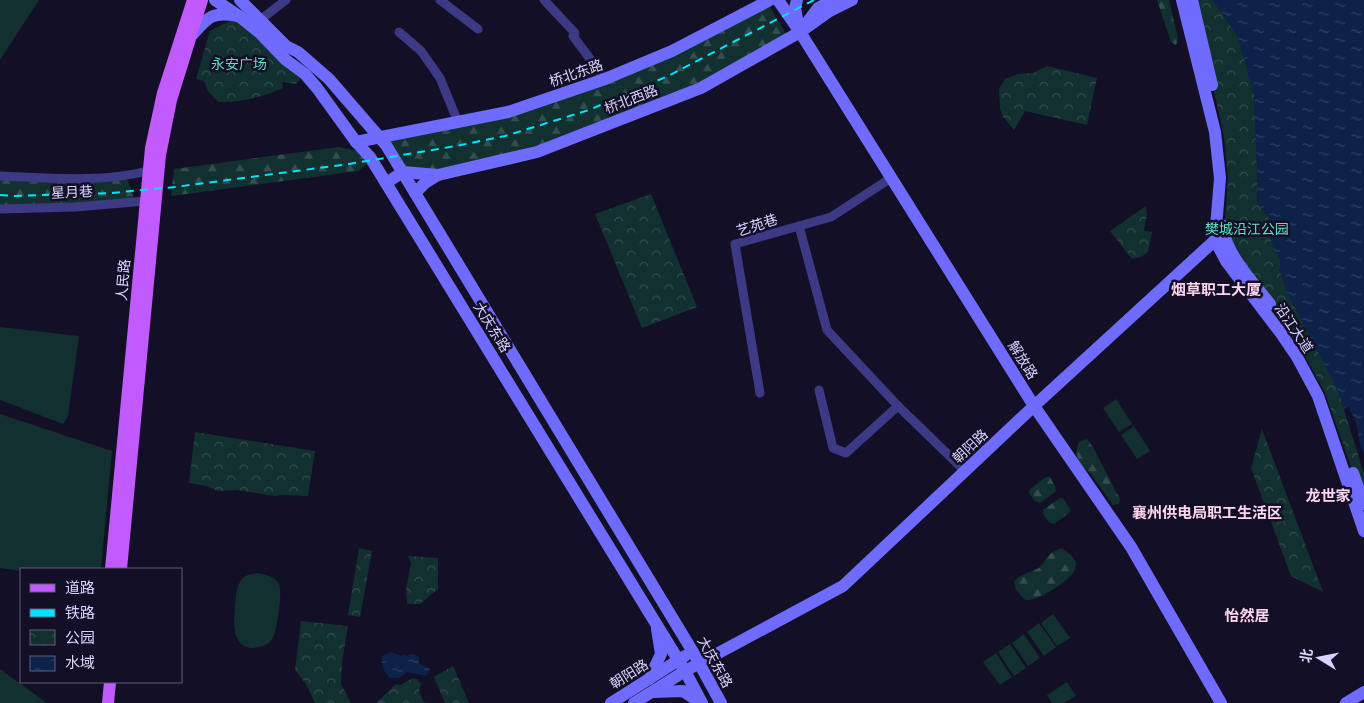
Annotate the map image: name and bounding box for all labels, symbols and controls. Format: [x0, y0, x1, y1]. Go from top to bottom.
park label: 永安广场 [211, 56, 267, 72]
street label: 桥北东路 [547, 56, 605, 90]
street label: 桥北西路 [602, 81, 660, 117]
street label: 星月巷 [51, 183, 93, 201]
street label: 艺苑巷 [735, 211, 779, 239]
park label: 樊城沿江公园 [1205, 221, 1289, 237]
street label: 人民路 [113, 258, 133, 302]
district label: 烟草职工大厦 [1171, 281, 1261, 299]
street label: 大庆东路 [470, 299, 514, 355]
street label: 沿江大道 [1272, 300, 1316, 356]
street label: 解放路 [1005, 338, 1041, 382]
street label: 朝阳路 [949, 426, 991, 466]
district label: 龙世家 [1305, 487, 1351, 505]
district label: 襄州供电局职工生活区 [1132, 504, 1282, 522]
legend [20, 568, 182, 683]
text: 道路 [65, 579, 95, 597]
text: 铁路 [65, 604, 95, 622]
district label: 怡然居 [1224, 607, 1270, 625]
text: 公园 [65, 629, 95, 647]
north arrow [1294, 633, 1344, 683]
street label: 大庆东路 [694, 634, 736, 690]
text: 北 [1297, 647, 1315, 664]
text: 水域 [65, 654, 95, 672]
street label: 朝阳路 [607, 656, 651, 692]

